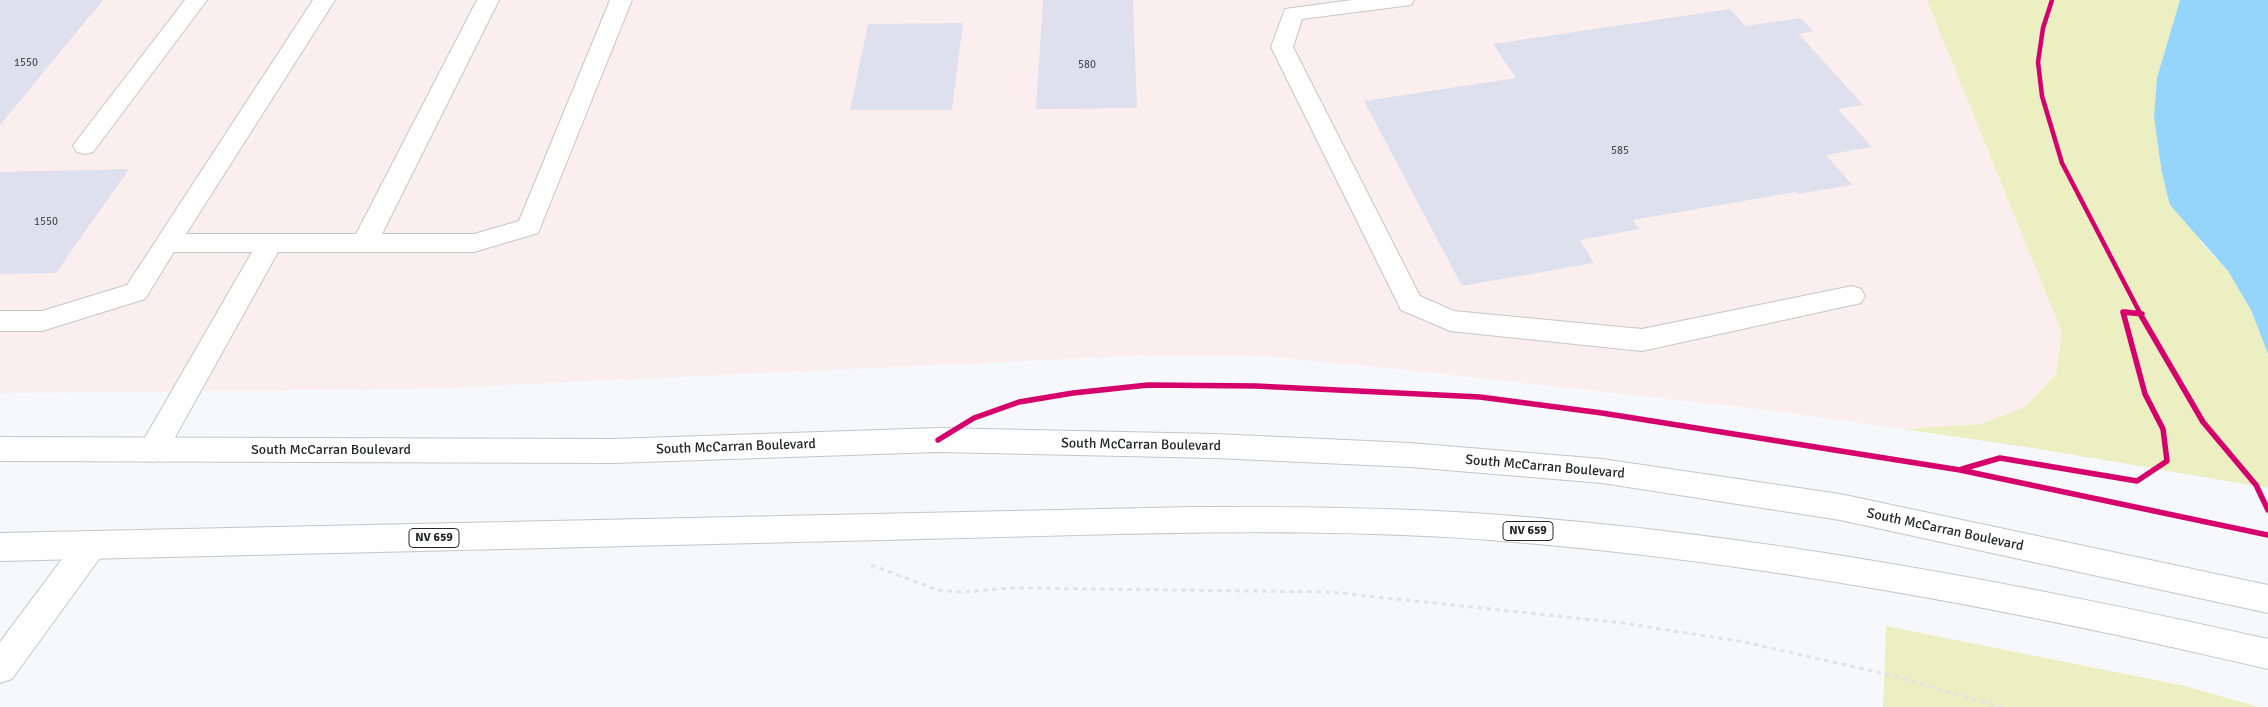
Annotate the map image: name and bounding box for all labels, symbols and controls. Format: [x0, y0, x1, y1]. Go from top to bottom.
house number: 1550 [14, 56, 38, 70]
house number: 580 [1078, 58, 1096, 72]
house number: 585 [1611, 144, 1629, 158]
house number: 1550 [34, 215, 58, 229]
street label: South McCarran Boulevard [1061, 435, 1221, 455]
street label: South McCarran Boulevard [656, 436, 816, 458]
street label: South McCarran Boulevard [251, 442, 411, 458]
street label: South McCarran Boulevard [1465, 452, 1625, 482]
street label: South McCarran Boulevard [1865, 505, 2025, 555]
road number: NV 659 [1503, 522, 1553, 540]
road number: NV 659 [409, 528, 459, 548]

